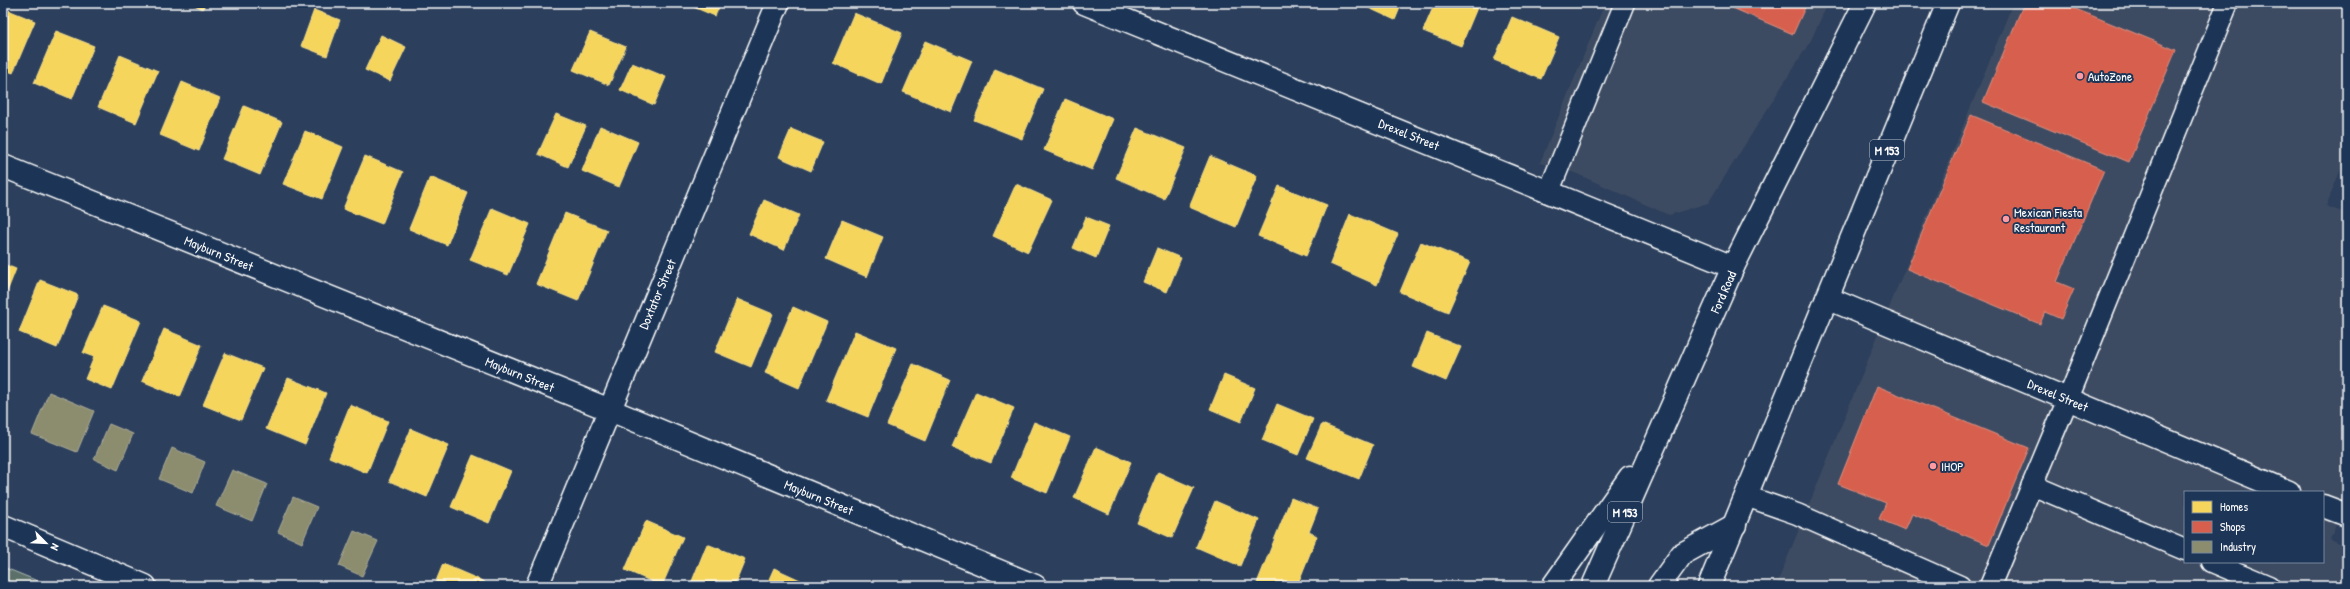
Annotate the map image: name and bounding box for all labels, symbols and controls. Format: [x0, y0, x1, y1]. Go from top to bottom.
place label: AutoZone [2088, 67, 2132, 85]
marker: AutoZone [2075, 71, 2085, 81]
street label: Drexel Street [1376, 114, 1443, 155]
road number: M 153 [1870, 140, 1904, 160]
place label: Mexican Fiesta Restaurant [2014, 203, 2082, 236]
marker: Mexican Fiesta Restaurant [2001, 214, 2011, 224]
street label: Mayburn Street [182, 231, 257, 275]
street label: Doxtator Street [634, 256, 680, 332]
street label: Ford Road [1705, 268, 1740, 317]
street label: Mayburn Street [483, 352, 558, 396]
street label: Drexel Street [2025, 374, 2091, 416]
place label: IHOP [1941, 457, 1964, 475]
marker: IHOP [1928, 461, 1938, 471]
street label: Mayburn Street [782, 475, 857, 519]
legend [2184, 491, 2324, 563]
text: Homes [2220, 498, 2248, 515]
road number: M 153 [1608, 502, 1642, 522]
text: Shops [2220, 518, 2246, 535]
north arrow [26, 523, 66, 563]
text: Industry [2220, 538, 2256, 555]
text: N [47, 542, 63, 553]

